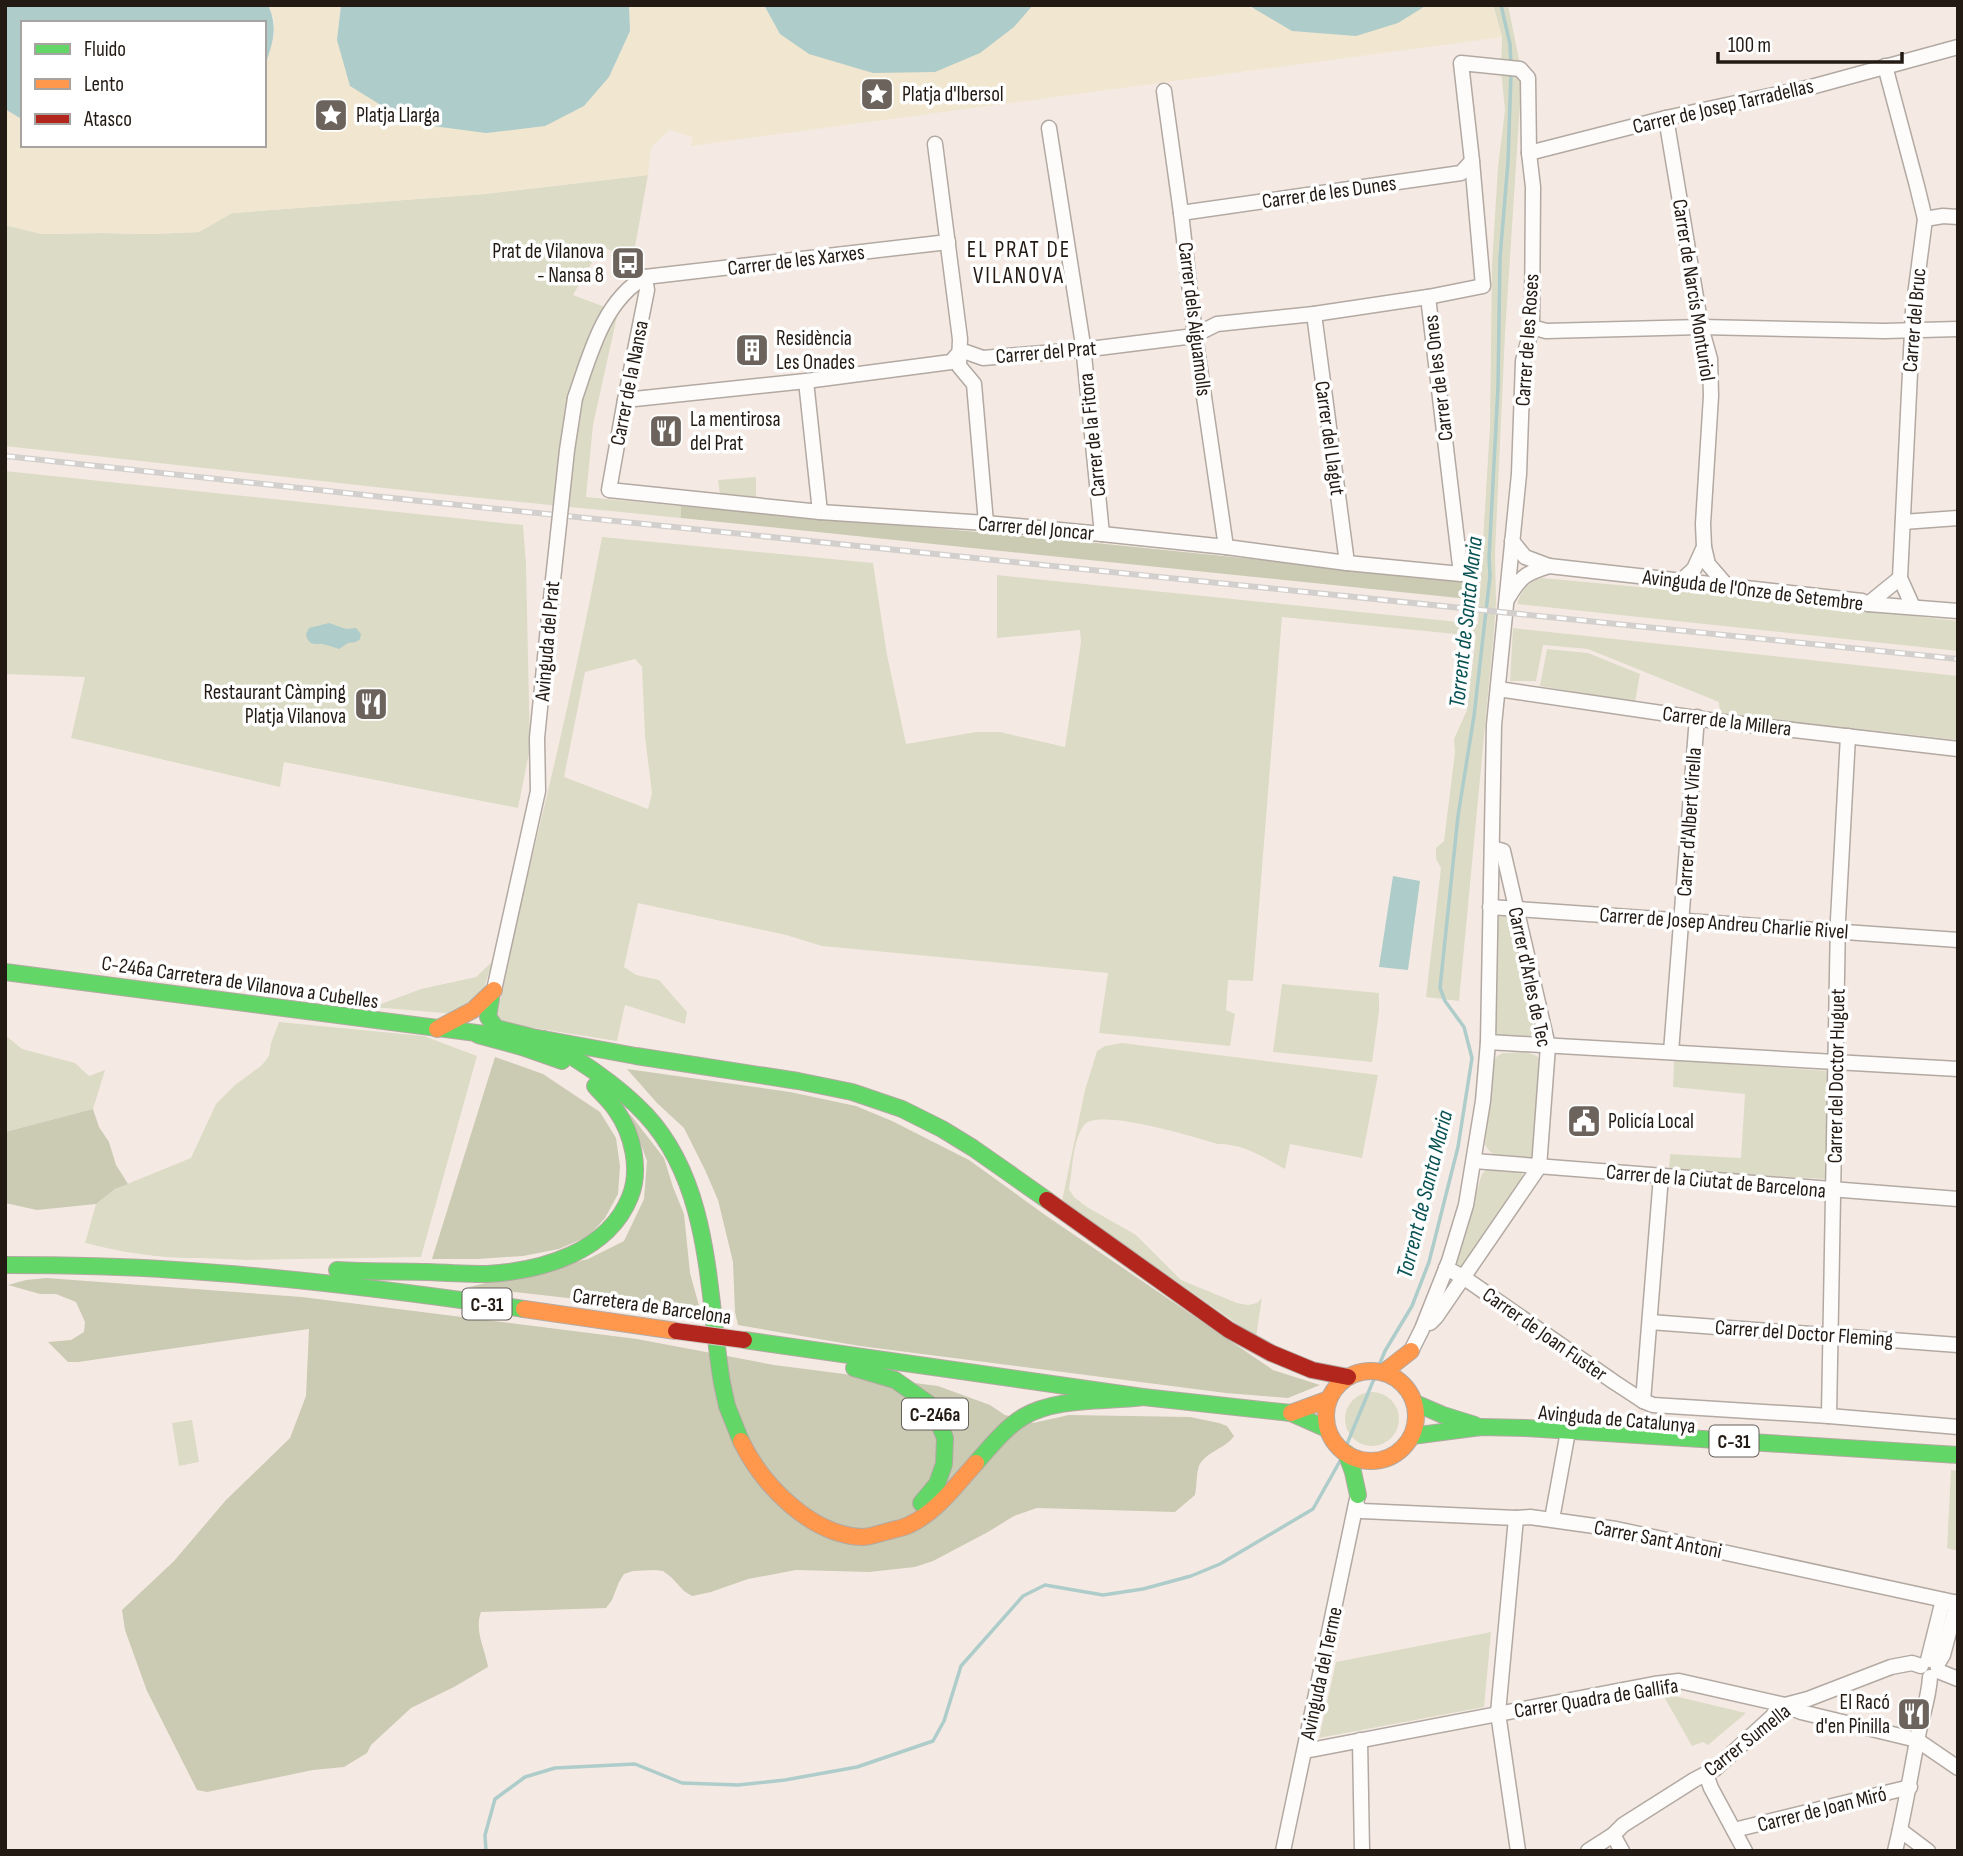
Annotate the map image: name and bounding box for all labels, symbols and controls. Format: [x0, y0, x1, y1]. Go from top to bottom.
legend [21, 21, 266, 147]
scale bar [1718, 21, 1902, 65]
text: 100 m [1728, 33, 1771, 58]
text: Fluido [84, 37, 126, 62]
text: Lento [84, 72, 124, 97]
street label: Carrer de Josep Tarradellas [1630, 74, 1816, 139]
place icon: Platja d'Ibersol [858, 75, 896, 113]
place label: Platja d'Ibersol [902, 82, 1004, 107]
place icon: Platja Llarga [312, 96, 350, 134]
place label: Platja Llarga [356, 103, 440, 128]
text: Atasco [83, 107, 132, 132]
street label: Carrer de les Dunes [1260, 171, 1398, 214]
street label: Carrer de Narcís Monturiol [1667, 197, 1720, 383]
district label: EL PRAT DE VILANOVA [967, 236, 1071, 290]
place label: Prat de Vilanova - Nansa 8 [492, 239, 604, 288]
street label: Carrer de les Xarxes [726, 240, 866, 281]
street label: Carrer dels Aiguamolls [1173, 241, 1216, 398]
bus stop icon: Prat de Vilanova - Nansa 8 [609, 244, 647, 282]
street label: Carrer del Bruc [1897, 267, 1932, 373]
street label: Carrer de les Roses [1510, 273, 1545, 407]
street label: Carrer de les Ones [1418, 314, 1459, 442]
street label: Carrer de la Nansa [605, 319, 654, 448]
place label: Residència Les Onades [776, 326, 855, 375]
building icon: Residència Les Onades [733, 331, 771, 369]
street label: Carrer del Prat [995, 336, 1097, 369]
street label: Carrer de la Fitora [1074, 372, 1111, 498]
street label: Carrer del Llagut [1309, 379, 1350, 497]
place label: La mentirosa del Prat [690, 407, 781, 456]
restaurant icon: La mentirosa del Prat [647, 412, 685, 450]
street label: Carrer del Joncar [977, 511, 1095, 546]
water label: Torrent de Santa Maria [1443, 535, 1489, 709]
street label: Avinguda de l'Onze de Setembre [1640, 564, 1865, 616]
street label: Avinguda del Prat [530, 580, 565, 703]
place label: Restaurant Càmping Platja Vilanova [203, 680, 346, 729]
restaurant icon: Restaurant Càmping Platja Vilanova [352, 685, 390, 723]
street label: Carrer de la Millera [1661, 701, 1793, 742]
street label: Carrer d'Albert Virella [1672, 747, 1707, 897]
street label: Carrer de Josep Andreu Charlie Rivel [1599, 902, 1849, 945]
street label: Carrer d'Arles de Tec [1502, 905, 1557, 1049]
street label: C-246a Carretera de Vilanova a Cubelles [100, 951, 380, 1014]
street label: Carrer del Doctor Huguet [1822, 988, 1851, 1164]
public building icon: Policía Local [1565, 1102, 1603, 1140]
water label: Torrent de Santa Maria [1391, 1107, 1459, 1281]
place label: Policía Local [1608, 1109, 1694, 1134]
street label: Carrer de la Ciutat de Barcelona [1605, 1159, 1827, 1204]
street label: Carrer de Joan Fuster [1478, 1282, 1612, 1387]
street label: Carretera de Barcelona [571, 1283, 733, 1330]
road number: C-31 [462, 1288, 512, 1320]
street label: Carrer del Doctor Fleming [1714, 1315, 1894, 1352]
road number: C-246a [902, 1398, 968, 1430]
street label: Avinguda de Catalunya [1536, 1400, 1696, 1439]
road number: C-31 [1710, 1426, 1758, 1456]
street label: Carrer Sant Antoni [1592, 1515, 1724, 1564]
street label: Avinguda del Terme [1295, 1604, 1348, 1743]
street label: Carrer Quadra de Gallifa [1512, 1673, 1680, 1724]
place label: El Racó d'en Pinilla [1816, 1690, 1890, 1739]
restaurant icon: El Racó d'en Pinilla [1895, 1695, 1933, 1733]
street label: Carrer Sumella [1699, 1699, 1796, 1782]
street label: Carrer de Joan Miró [1755, 1781, 1889, 1838]

